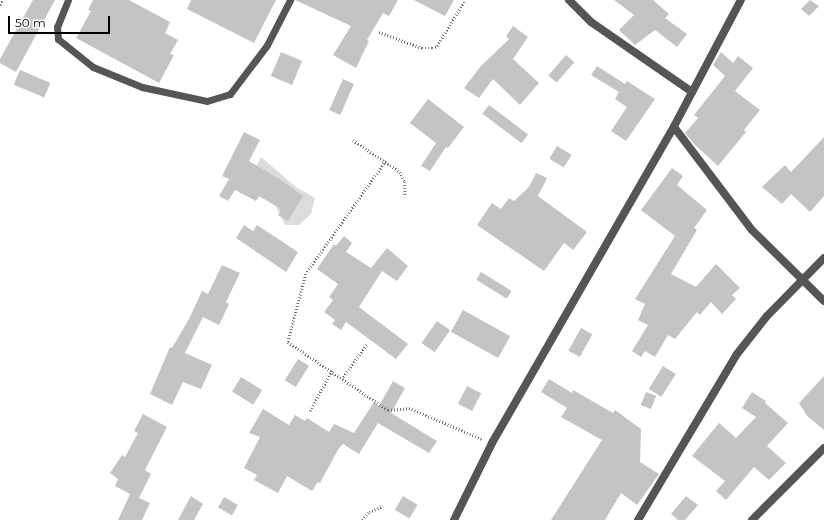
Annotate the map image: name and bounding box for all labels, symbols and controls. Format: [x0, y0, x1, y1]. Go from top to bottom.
scale bar [10, 8, 112, 34]
text: 50 m [15, 15, 46, 30]

